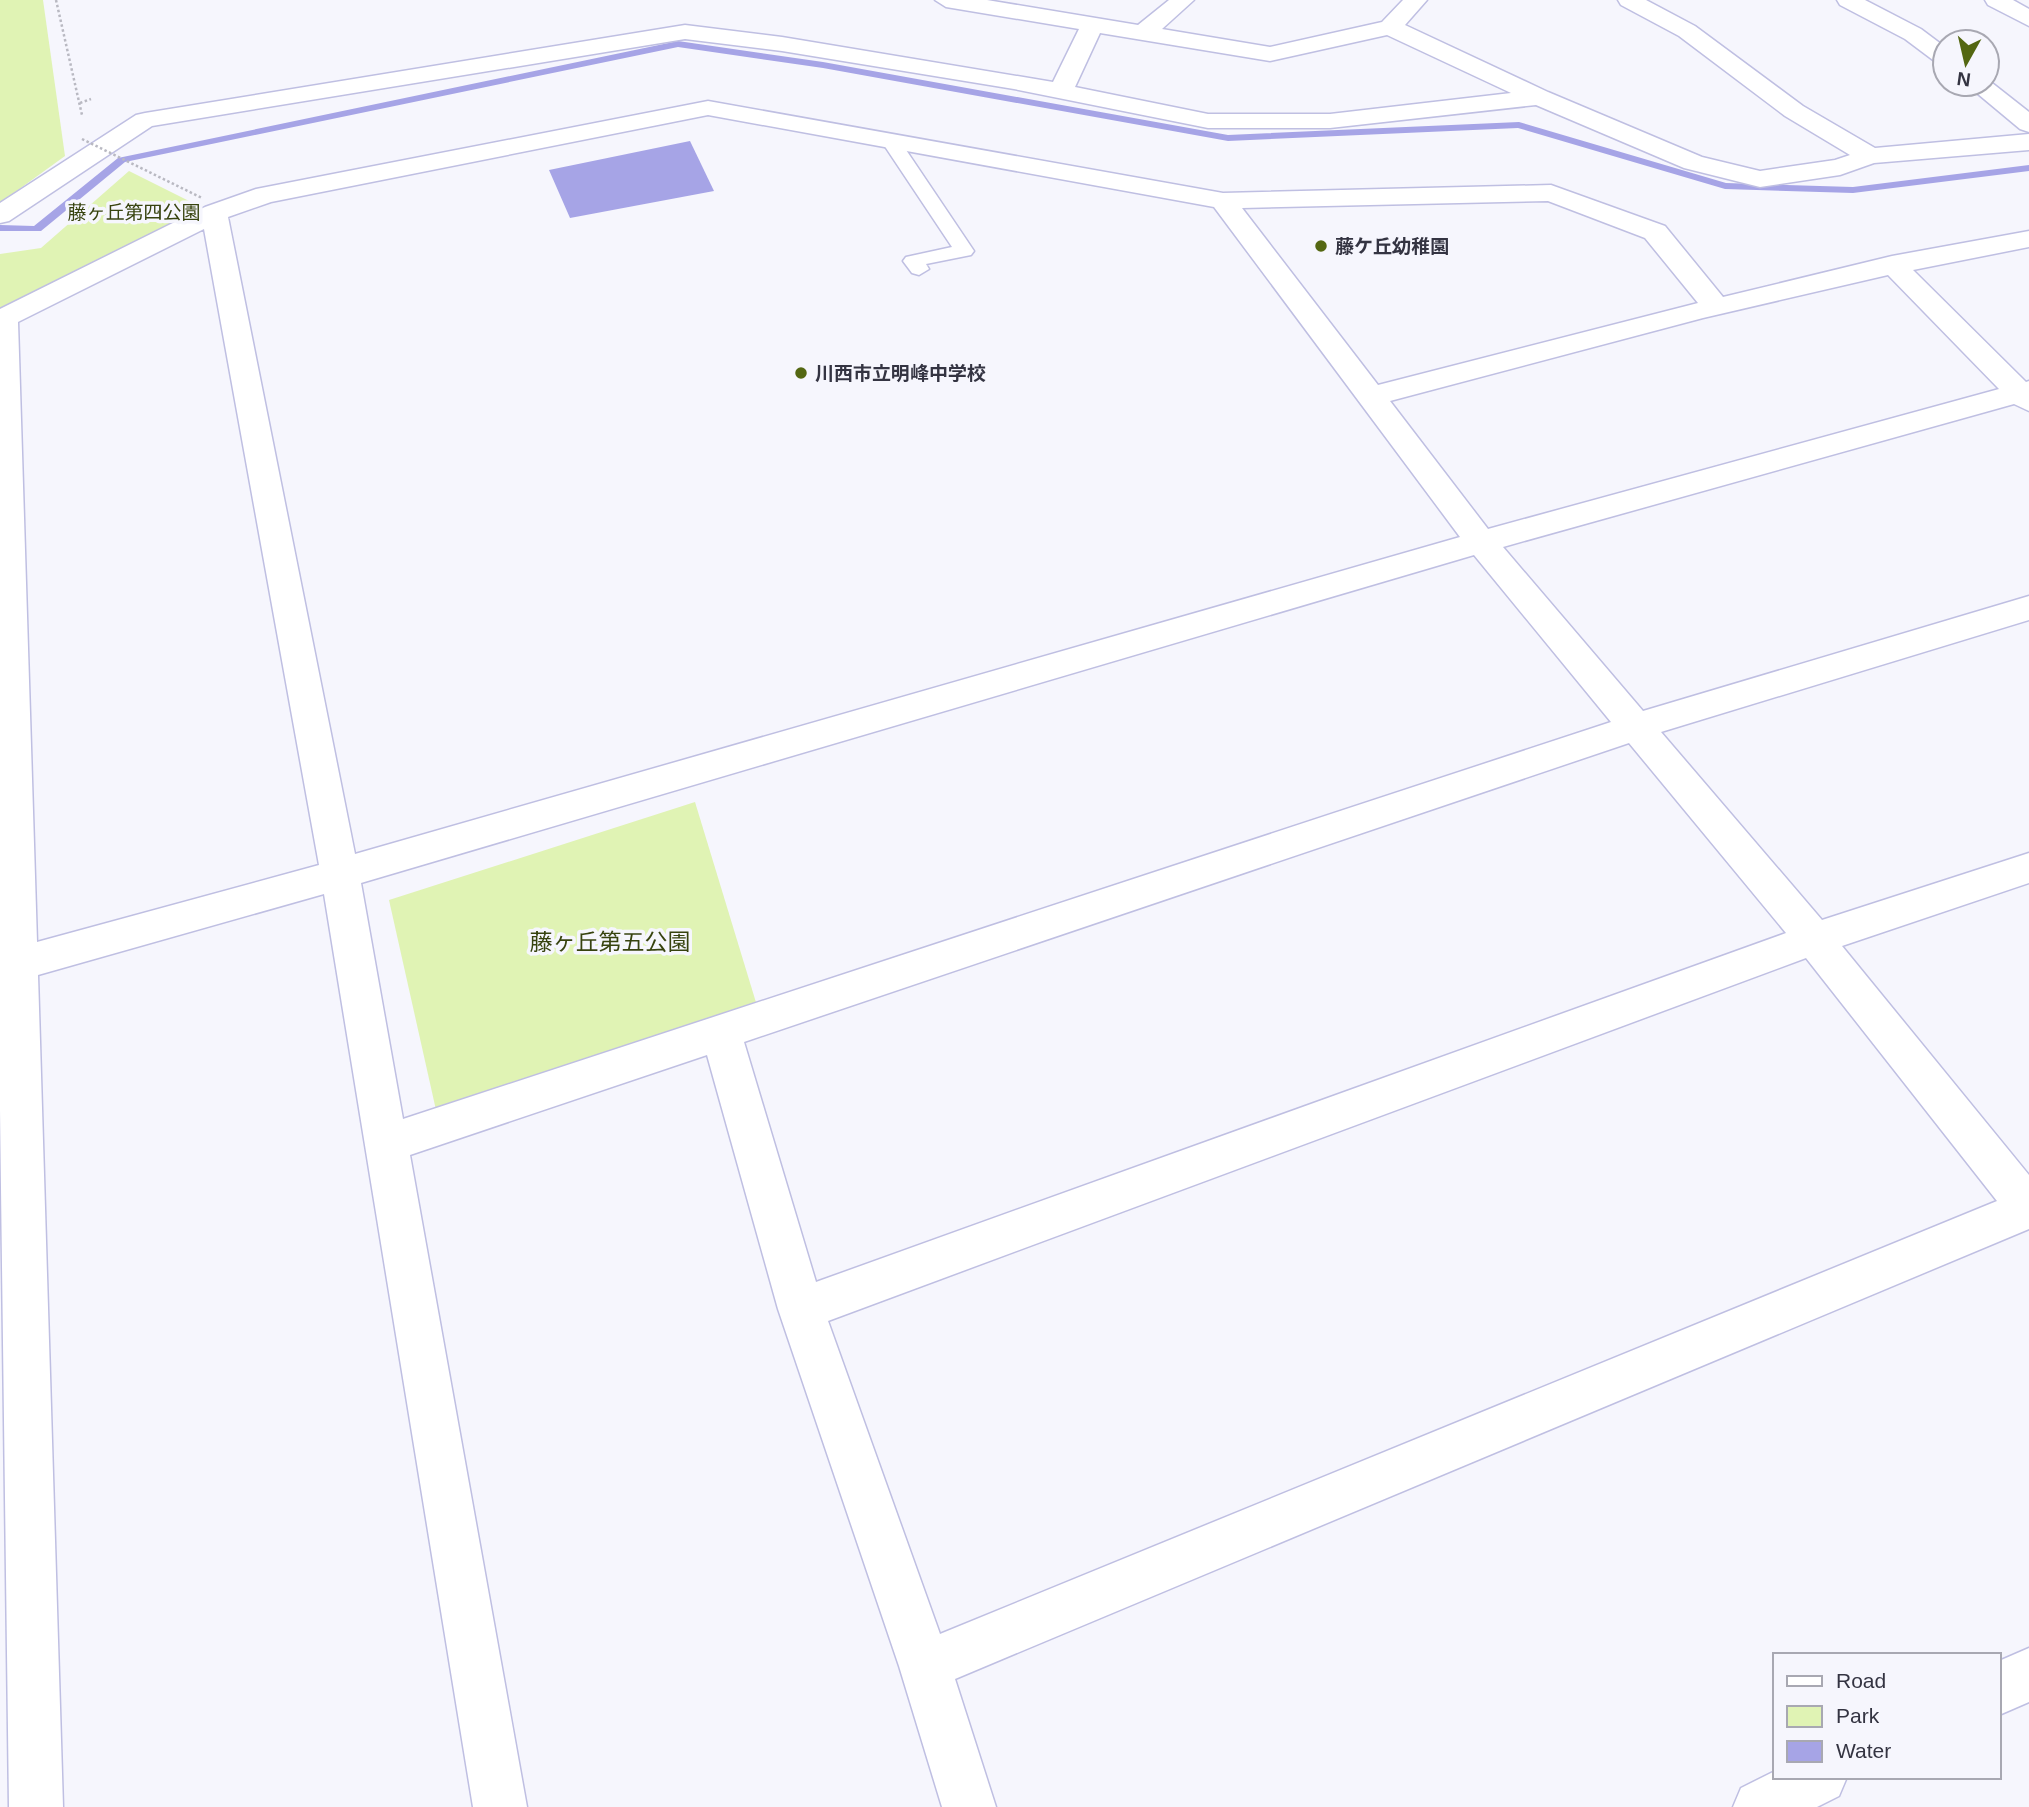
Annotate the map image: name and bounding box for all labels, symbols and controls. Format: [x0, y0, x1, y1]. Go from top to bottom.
north arrow [1931, 28, 2001, 98]
text: N [1955, 68, 1972, 91]
park label: 藤ヶ丘第四公園 [67, 202, 201, 223]
place label: 藤ケ丘幼稚園 [1335, 236, 1449, 257]
marker: 藤ケ丘幼稚園 [1313, 238, 1329, 254]
place label: 川西市立明峰中学校 [815, 363, 986, 384]
marker: 川西市立明峰中学校 [793, 365, 809, 381]
park label: 藤ヶ丘第五公園 [530, 929, 691, 955]
legend [1773, 1653, 2001, 1779]
text: Road [1836, 1669, 1886, 1692]
text: Park [1836, 1704, 1880, 1727]
text: Water [1836, 1739, 1891, 1762]

